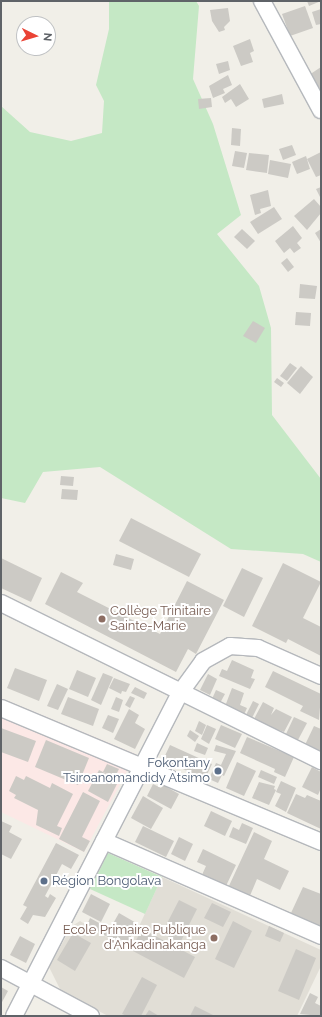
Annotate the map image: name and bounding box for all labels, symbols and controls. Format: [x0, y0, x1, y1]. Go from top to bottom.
north arrow [16, 16, 56, 56]
text: N [41, 32, 54, 42]
place label: Collège Trinitaire Sainte-Marie [110, 604, 211, 635]
marker: Collège Trinitaire Sainte-Marie [97, 614, 107, 624]
place label: Fokontany Tsiroanomandidy Atsimo [62, 756, 210, 787]
marker: Fokontany Tsiroanomandidy Atsimo [213, 766, 223, 776]
place label: Région Bongolava [52, 873, 161, 889]
marker: Région Bongolava [39, 876, 49, 886]
place label: Ecole Primaire Publique d'Ankadinakanga [63, 923, 206, 954]
marker: Ecole Primaire Publique d'Ankadinakanga [209, 933, 219, 943]

